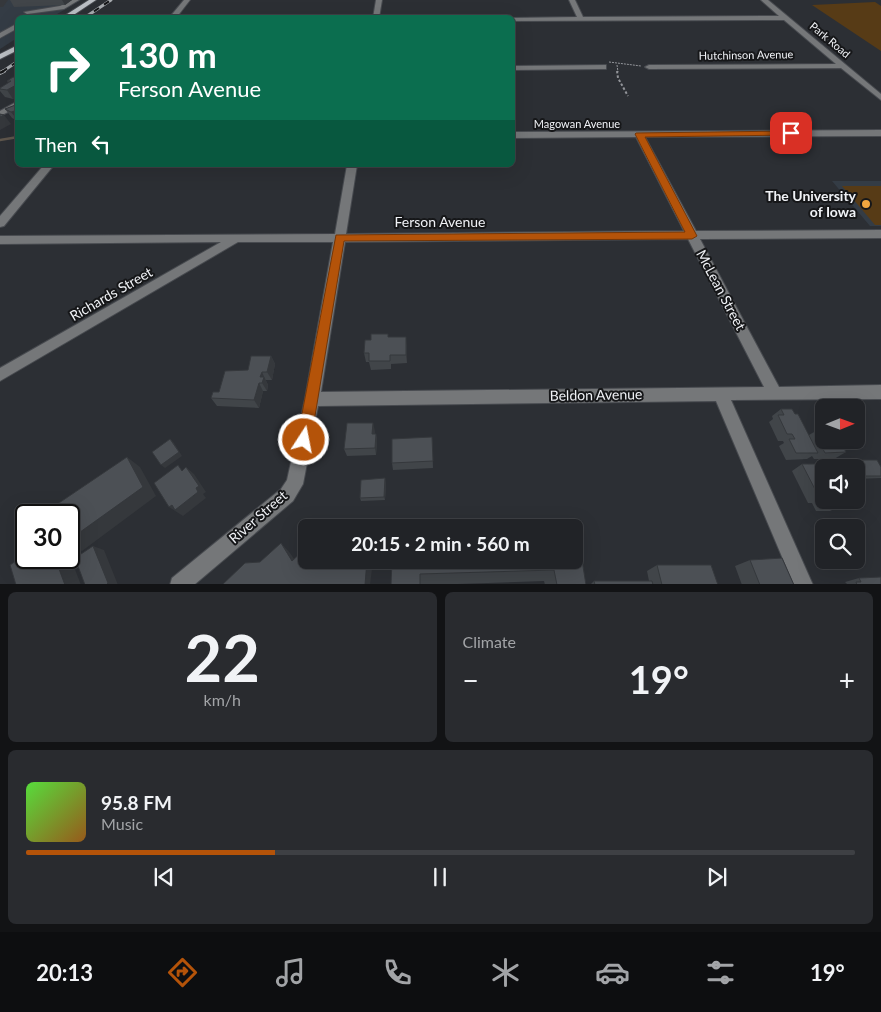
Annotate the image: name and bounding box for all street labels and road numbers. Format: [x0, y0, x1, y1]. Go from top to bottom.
street label: Park Road [807, 19, 853, 60]
street label: Hutchinson Avenue [699, 47, 794, 62]
street label: Magowan Avenue [534, 117, 620, 130]
street label: Ferson Avenue [394, 213, 486, 230]
street label: McLean Street [693, 247, 750, 333]
street label: Richards Street [66, 263, 155, 324]
street label: Beldon Avenue [549, 385, 642, 404]
street label: River Street [225, 487, 290, 547]

